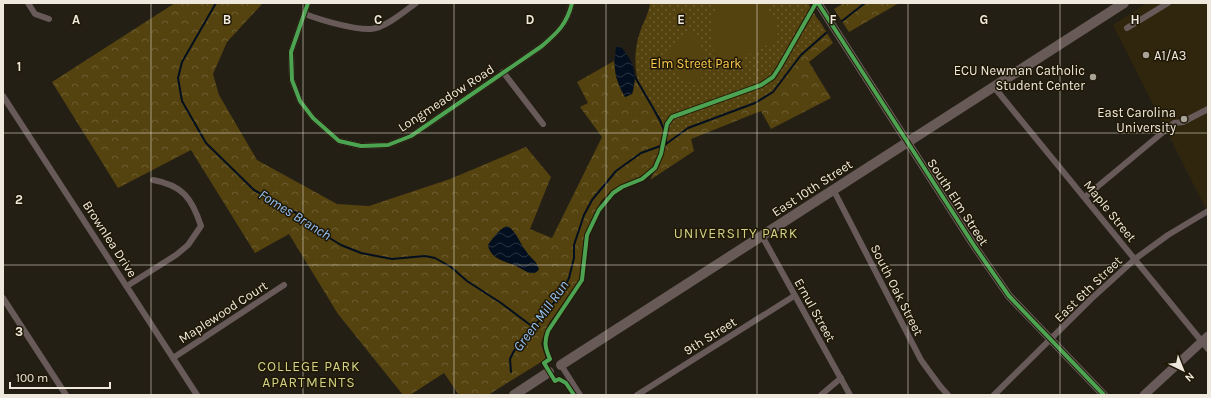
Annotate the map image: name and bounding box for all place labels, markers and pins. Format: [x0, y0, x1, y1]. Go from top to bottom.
place label: A1/A3 [1154, 48, 1187, 63]
marker: A1/A3 [1141, 50, 1151, 60]
place label: ECU Newman Catholic Student Center [954, 63, 1085, 93]
marker: ECU Newman Catholic Student Center [1088, 72, 1098, 82]
place label: East Carolina University [1097, 105, 1176, 135]
marker: East Carolina University [1179, 114, 1189, 124]

